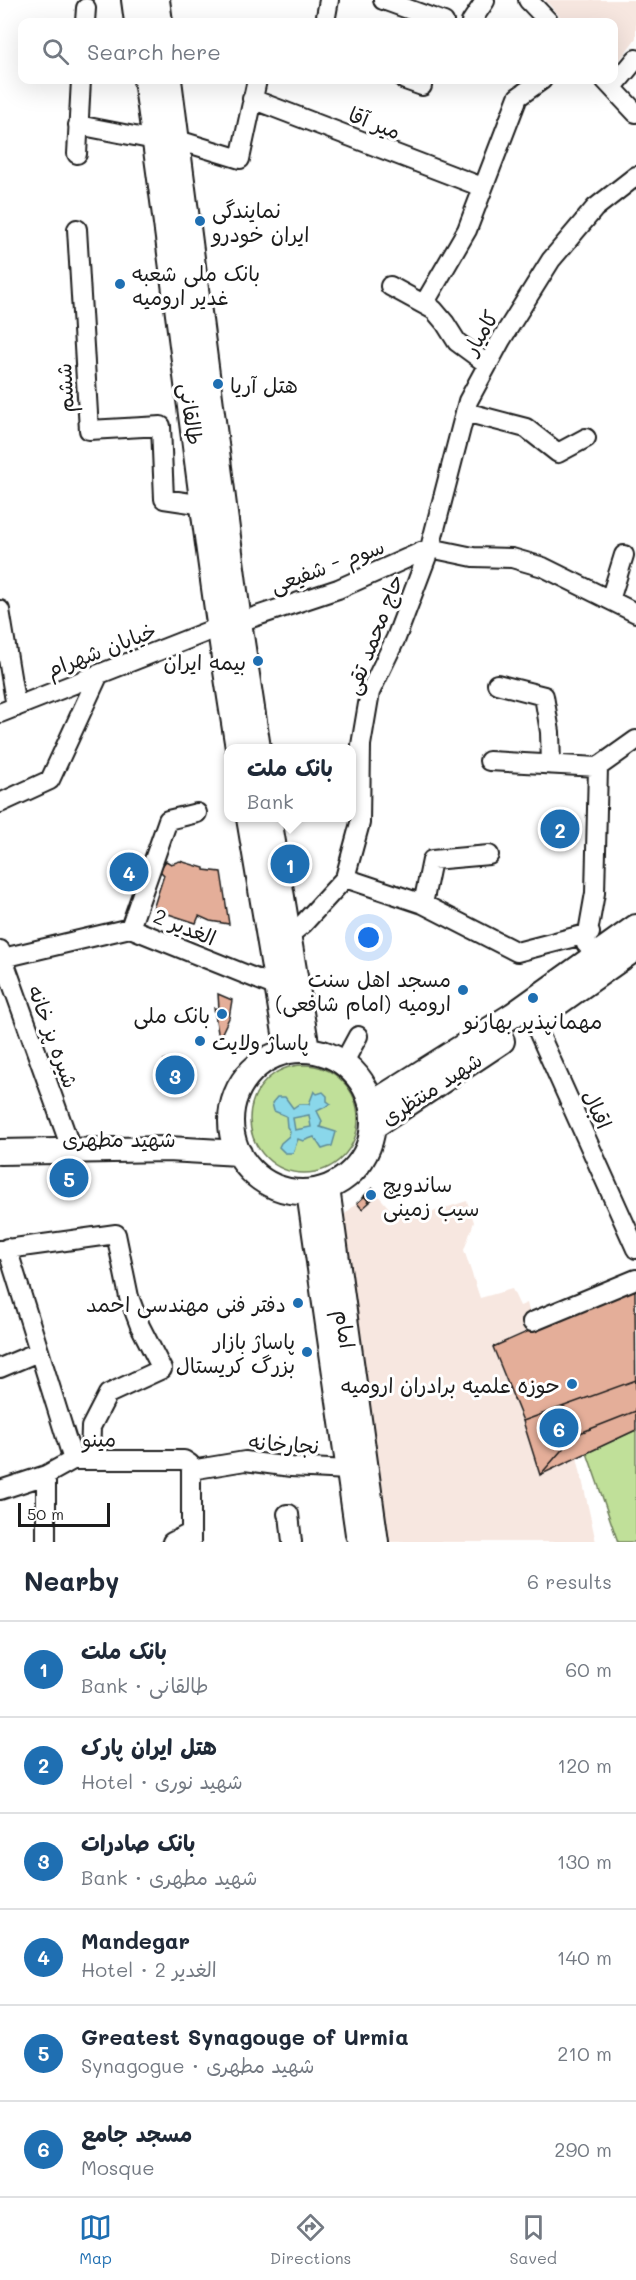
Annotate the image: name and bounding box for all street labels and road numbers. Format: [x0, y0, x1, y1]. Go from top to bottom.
street label: میر آقا [345, 100, 405, 144]
street label: کامیار [455, 305, 504, 361]
street label: ششم [49, 362, 83, 413]
street label: طالقانی [172, 381, 210, 447]
street label: سوم - شفیعی [266, 532, 389, 602]
street label: حاج محمد تقی [338, 570, 410, 699]
street label: خیابان شهرام [42, 616, 161, 686]
street label: 2 الغدیر [150, 901, 220, 951]
street label: شیره پز خانه [22, 981, 85, 1092]
street label: شهید منتظری [376, 1045, 486, 1131]
street label: اقبال [577, 1085, 618, 1133]
street label: شهید مطهری [62, 1125, 176, 1152]
street label: امام [326, 1308, 362, 1351]
street label: مینو [81, 1424, 116, 1454]
street label: نجارخانه [248, 1427, 320, 1459]

